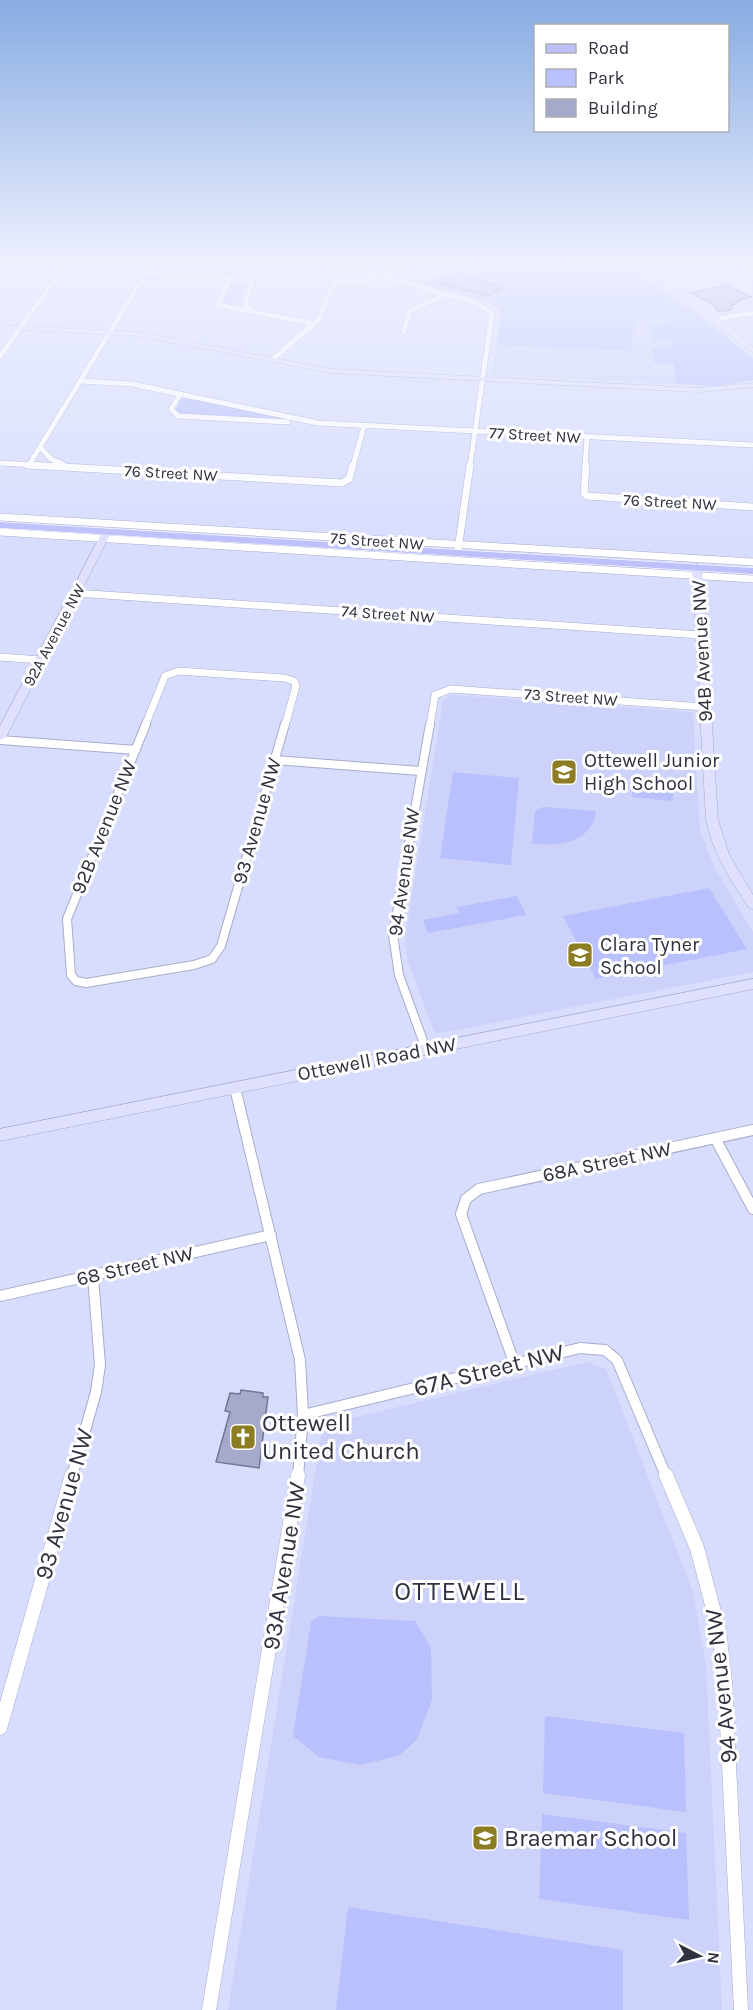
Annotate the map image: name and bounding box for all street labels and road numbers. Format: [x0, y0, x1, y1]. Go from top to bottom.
street label: 77 Street NW [489, 423, 582, 447]
street label: 76 Street NW [124, 461, 219, 485]
street label: 76 Street NW [623, 490, 718, 514]
street label: 75 Street NW [330, 528, 425, 554]
street label: 94B Avenue NW [687, 579, 717, 723]
street label: 92A Avenue NW [19, 580, 89, 689]
street label: 74 Street NW [341, 601, 436, 627]
street label: 73 Street NW [524, 684, 619, 710]
street label: 93 Avenue NW [228, 755, 286, 887]
street label: 92B Avenue NW [67, 757, 141, 897]
street label: 94 Avenue NW [384, 806, 424, 938]
street label: Ottewell Road NW [296, 1032, 458, 1086]
street label: 68A Street NW [540, 1137, 674, 1187]
street label: 68 Street NW [74, 1241, 196, 1291]
street label: 67A Street NW [411, 1338, 568, 1402]
street label: 93 Avenue NW [29, 1424, 99, 1583]
street label: 93A Avenue NW [257, 1479, 311, 1652]
street label: 94 Avenue NW [699, 1607, 743, 1765]

